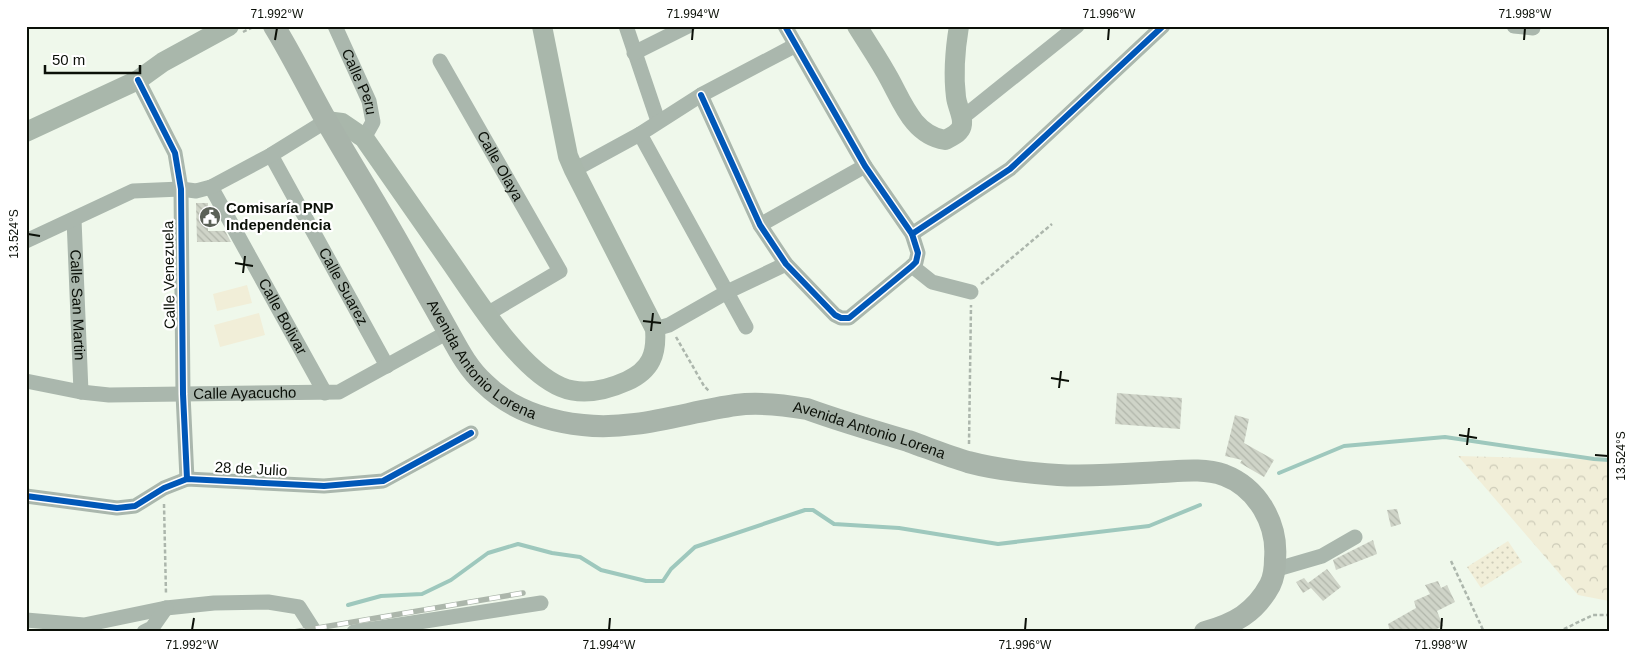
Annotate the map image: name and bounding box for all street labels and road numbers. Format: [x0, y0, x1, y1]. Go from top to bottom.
street label: Calle Peru [338, 46, 380, 116]
street label: Calle Olaya [474, 128, 527, 204]
street label: Calle Venezuela [159, 220, 178, 329]
street label: Calle Suarez [316, 244, 372, 328]
street label: Calle San Martin [67, 249, 89, 361]
street label: Calle Bolivar [255, 275, 311, 357]
street label: Avenida Antonio Lorena [424, 296, 539, 422]
street label: Calle Ayacucho [193, 384, 296, 402]
street label: Avenida Antonio Lorena [792, 398, 948, 462]
street label: 28 de Julio [214, 458, 288, 479]

